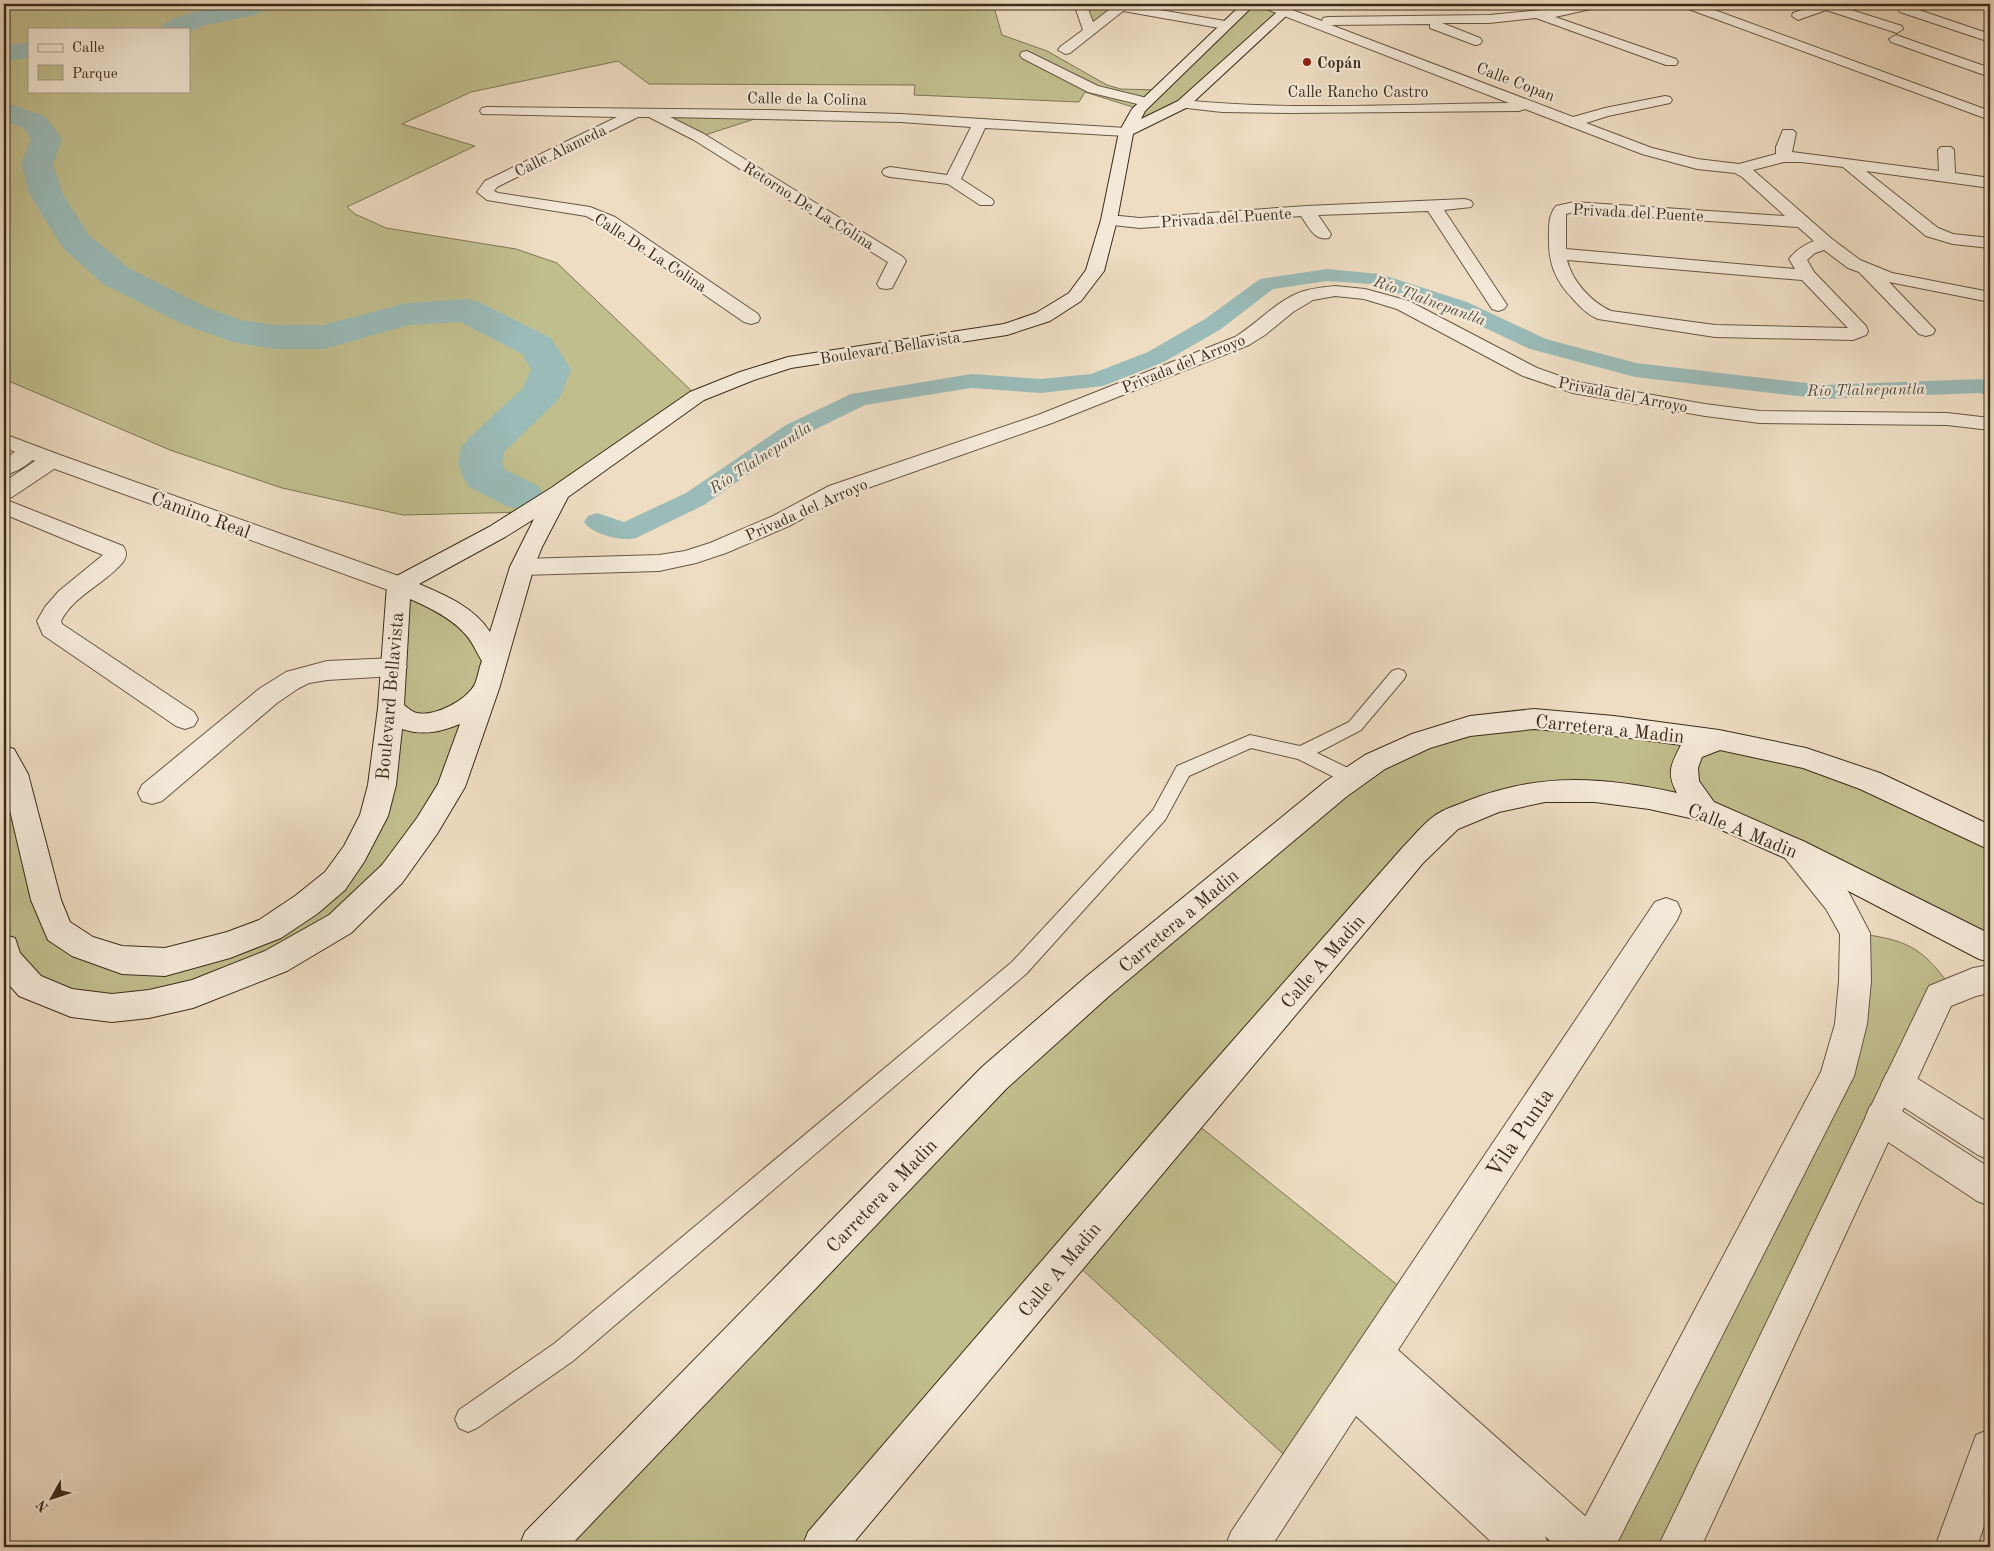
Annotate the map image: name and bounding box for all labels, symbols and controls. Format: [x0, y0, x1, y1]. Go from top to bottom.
legend [28, 28, 190, 92]
text: Calle [72, 41, 105, 56]
marker: Copán [1301, 56, 1313, 68]
place label: Copán [1317, 56, 1361, 72]
street label: Calle Copan [1474, 61, 1557, 105]
text: Parque [72, 67, 118, 82]
street label: Calle Rancho Castro [1288, 85, 1428, 101]
street label: Calle de la Colina [747, 91, 867, 109]
street label: Calle Alameda [512, 123, 609, 181]
street label: Retorno De La Colina [740, 160, 876, 254]
street label: Privada del Puente [1572, 203, 1704, 225]
street label: Privada del Puente [1160, 206, 1292, 232]
street label: Calle De La Colina [591, 211, 709, 296]
water label: Río Tlalnepantla [1370, 274, 1488, 330]
street label: Boulevard Bellavista [819, 330, 962, 368]
street label: Privada del Arroyo [1120, 333, 1248, 397]
street label: Privada del Arroyo [1556, 376, 1689, 416]
water label: Río Tlalnepantla [1806, 382, 1926, 400]
water label: Río Tlalnepantla [706, 420, 815, 498]
street label: Privada del Arroyo [743, 477, 870, 545]
street label: Camino Real [148, 490, 252, 543]
street label: Boulevard Bellavista [375, 611, 408, 781]
street label: Carretera a Madin [1534, 713, 1685, 748]
street label: Calle A Madin [1684, 802, 1800, 863]
street label: Carretera a Madin [1116, 867, 1243, 977]
street label: Calle A Madin [1278, 912, 1369, 1013]
street label: Vila Punta [1483, 1085, 1558, 1182]
street label: Carretera a Madin [824, 1136, 942, 1257]
street label: Calle A Madin [1016, 1220, 1106, 1321]
north arrow [28, 1474, 78, 1524]
text: N [34, 1497, 52, 1514]

